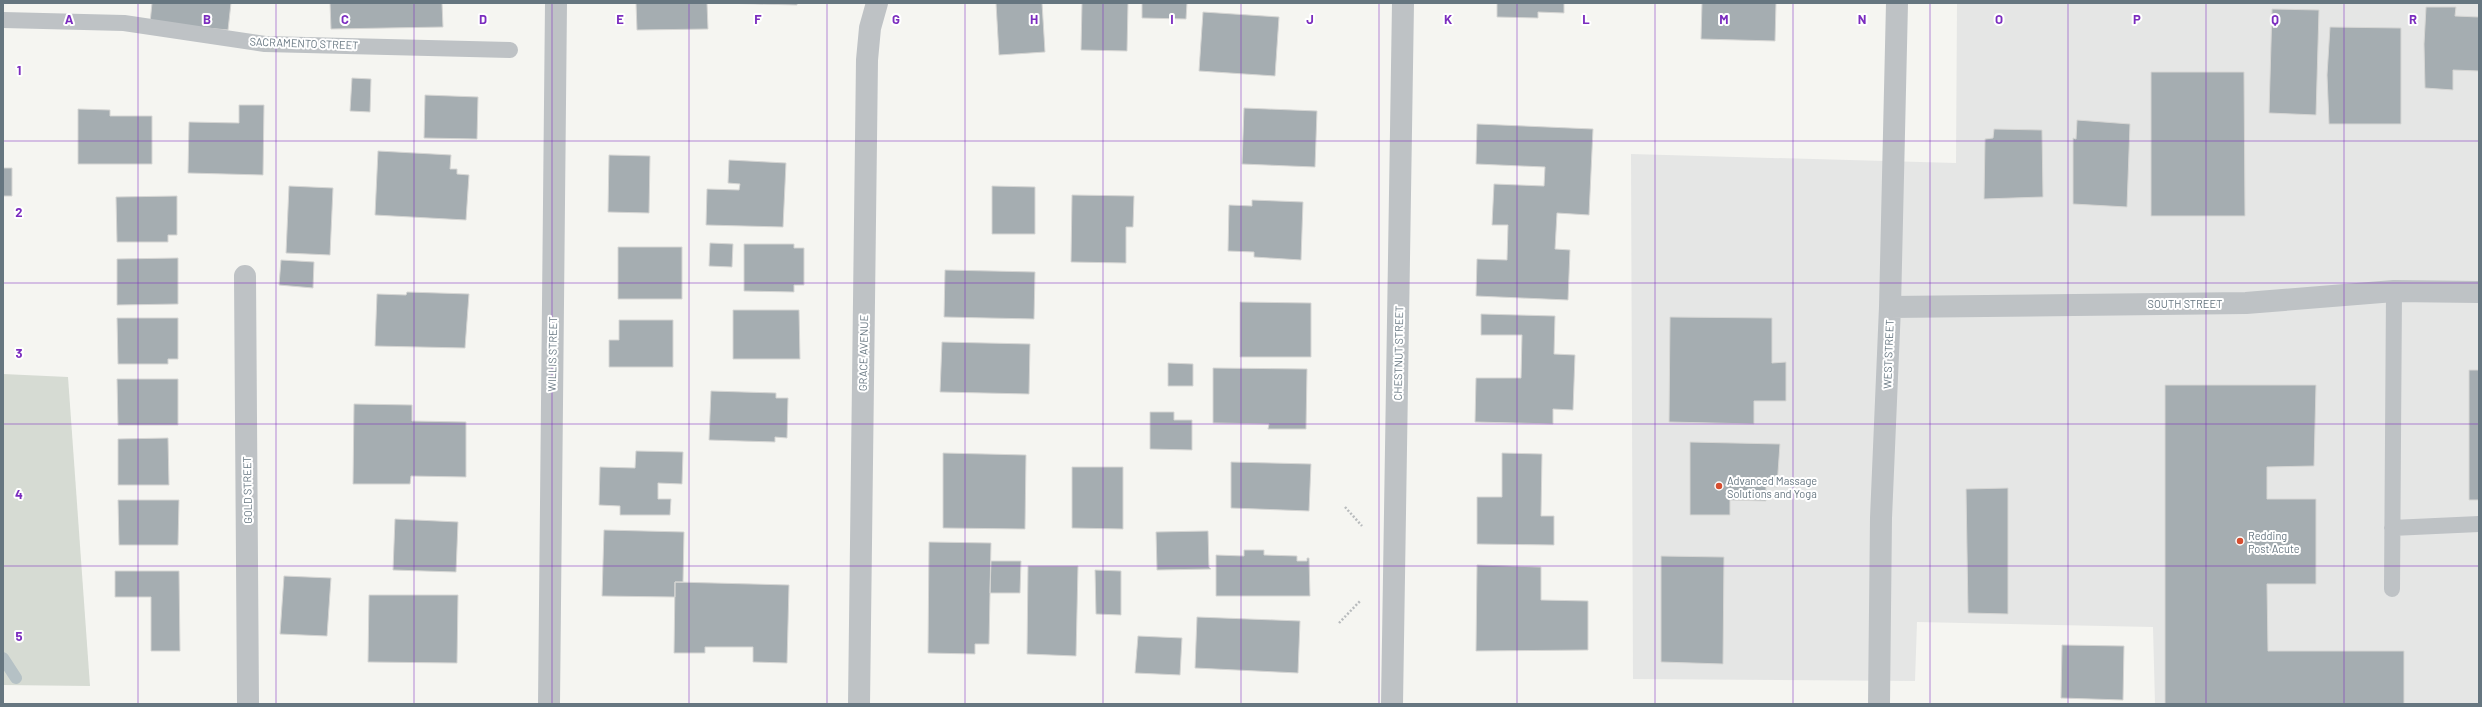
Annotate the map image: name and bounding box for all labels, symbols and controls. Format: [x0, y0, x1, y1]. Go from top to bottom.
text: A [65, 11, 74, 27]
text: B [203, 11, 211, 27]
text: C [341, 11, 349, 27]
text: D [479, 11, 487, 27]
text: E [616, 11, 624, 27]
text: F [754, 11, 762, 27]
text: G [892, 11, 900, 27]
text: H [1030, 11, 1038, 27]
text: I [1170, 11, 1174, 27]
text: J [1306, 11, 1314, 27]
text: K [1444, 11, 1452, 27]
text: L [1582, 11, 1590, 27]
text: M [1719, 11, 1729, 27]
text: N [1858, 11, 1866, 27]
text: O [1995, 11, 2003, 27]
text: P [2133, 11, 2141, 27]
text: Q [2271, 11, 2279, 27]
text: R [2409, 11, 2417, 27]
street label: SACRAMENTO STREET [249, 35, 359, 51]
text: 1 [17, 62, 21, 78]
text: 2 [15, 204, 23, 220]
street label: SOUTH STREET [2148, 297, 2222, 310]
street label: CHESTNUT STREET [1391, 306, 1405, 400]
street label: GRACE AVENUE [856, 314, 870, 391]
street label: WILLIS STREET [545, 316, 559, 392]
street label: WEST STREET [1880, 319, 1896, 389]
text: 3 [15, 345, 23, 361]
street label: GOLD STREET [240, 456, 254, 524]
place label: Advanced Massage Solutions and Yoga [1727, 474, 1817, 500]
marker: Advanced Massage Solutions and Yoga [1714, 481, 1724, 491]
text: 4 [15, 486, 23, 502]
place label: Redding Post Acute [2248, 529, 2300, 555]
marker: Redding Post Acute [2235, 536, 2245, 546]
text: 5 [15, 628, 23, 644]

